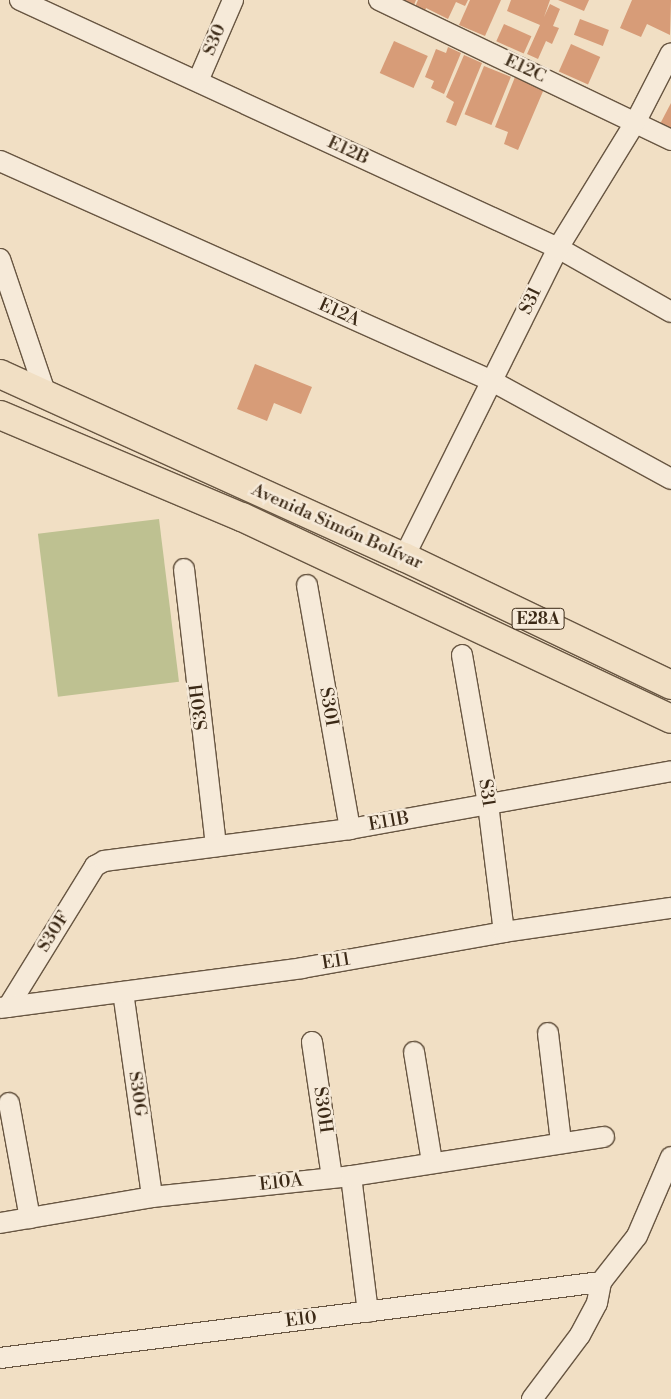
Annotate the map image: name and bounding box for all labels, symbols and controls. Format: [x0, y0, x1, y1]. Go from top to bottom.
street label: S30 [199, 21, 231, 59]
street label: E12C [501, 50, 549, 88]
street label: E12B [324, 132, 372, 170]
street label: S31 [515, 284, 547, 318]
street label: E12A [315, 294, 363, 332]
street label: Avenida Simón Bolívar [248, 479, 426, 575]
road number: E28A [510, 606, 566, 632]
street label: S30H [186, 683, 214, 731]
street label: S30I [314, 686, 342, 728]
street label: S31 [473, 778, 499, 808]
street label: E11B [367, 808, 411, 836]
street label: S30F [33, 908, 75, 956]
street label: E11 [320, 949, 352, 975]
street label: S30G [123, 1070, 151, 1118]
street label: S30H [308, 1085, 336, 1135]
street label: E10A [258, 1170, 304, 1196]
street label: E10 [284, 1307, 318, 1333]

